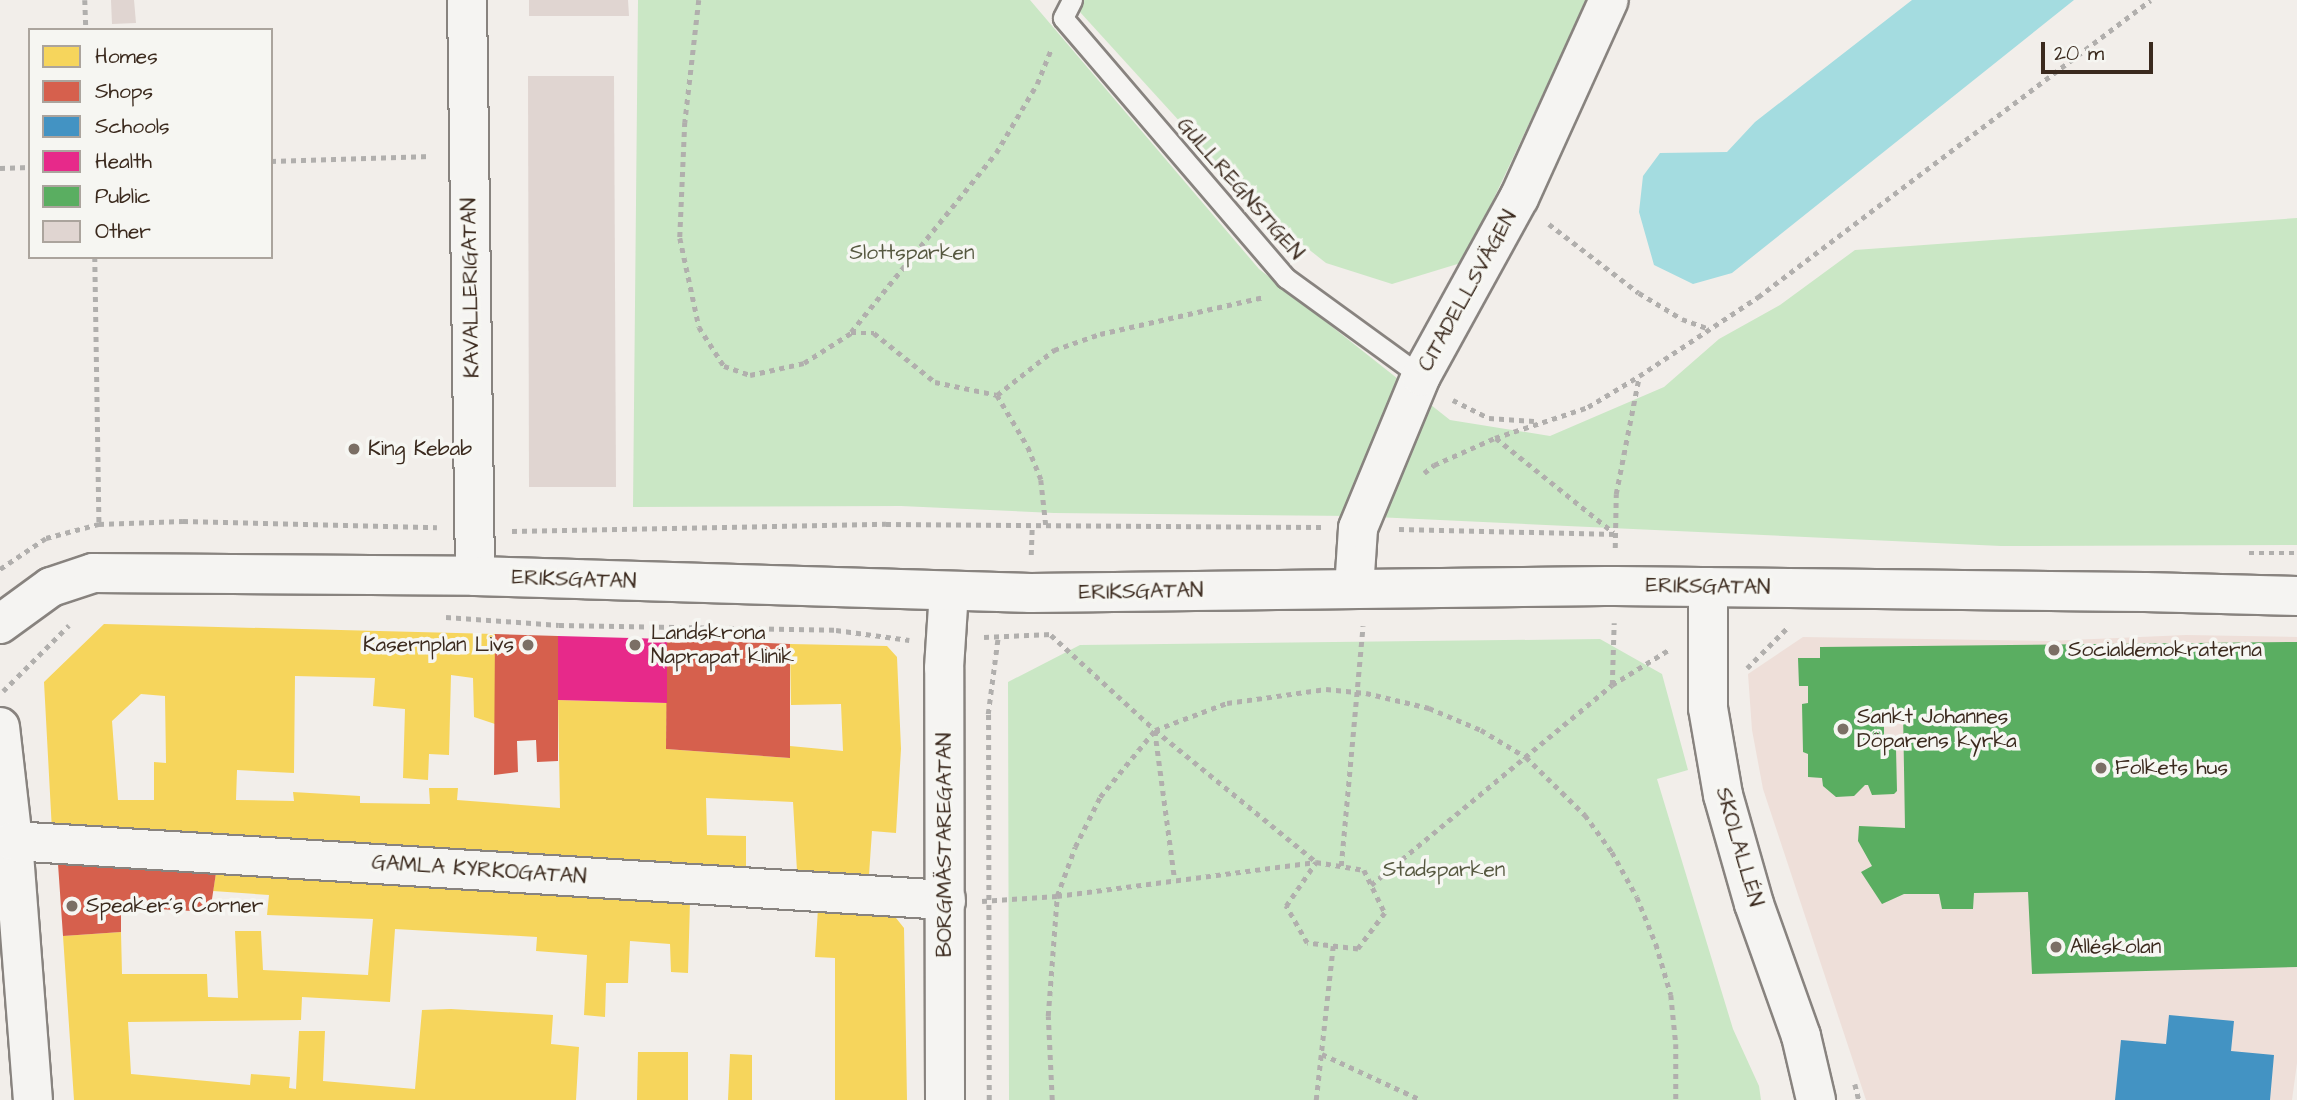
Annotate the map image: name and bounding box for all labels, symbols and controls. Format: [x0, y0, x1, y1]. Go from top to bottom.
legend [28, 28, 273, 259]
scale bar [2045, 28, 2157, 72]
text: 20 m [2054, 39, 2104, 68]
text: Homes [95, 42, 158, 71]
text: Shops [95, 77, 153, 106]
text: Schools [95, 112, 170, 141]
street label: GULLREGNSTIGEN [1171, 113, 1309, 265]
text: Health [95, 147, 152, 176]
text: Public [95, 182, 151, 211]
street label: KAVALLERIGATAN [457, 198, 485, 378]
street label: CITADELLSVÄGEN [1413, 206, 1523, 376]
text: Other [95, 217, 151, 246]
park label: Slottsparken [850, 240, 974, 266]
place label: King Kebab [368, 436, 472, 462]
marker: King Kebab [346, 441, 362, 457]
street label: ERIKSGATAN [511, 565, 637, 595]
street label: ERIKSGATAN [1646, 573, 1770, 601]
street label: ERIKSGATAN [1079, 578, 1203, 606]
place label: Landskrona Naprapat klinik [651, 620, 794, 670]
place label: Kasernplan Livs [363, 632, 514, 658]
marker: Landskrona Naprapat klinik [625, 635, 645, 655]
marker: Kasernplan Livs [520, 637, 536, 653]
place label: Socialdemokraterna [2068, 637, 2262, 663]
marker: Socialdemokraterna [2046, 642, 2062, 658]
place label: Sankt Johannes Döparens kyrka [1857, 704, 2017, 754]
marker: Sankt Johannes Döparens kyrka [1835, 721, 1851, 737]
street label: BORGMÄSTAREGATAN [932, 733, 958, 957]
place label: Folkets hus [2115, 755, 2228, 781]
marker: Folkets hus [2093, 760, 2109, 776]
street label: SKOLALLÉN [1710, 784, 1768, 910]
street label: GAMLA KYRKOGATAN [371, 850, 587, 890]
park label: Stadsparken [1383, 857, 1505, 883]
place label: Speaker´s Corner [86, 893, 263, 919]
marker: Speaker´s Corner [64, 898, 80, 914]
place label: Alléskolan [2070, 934, 2161, 960]
marker: Alléskolan [2048, 939, 2064, 955]

